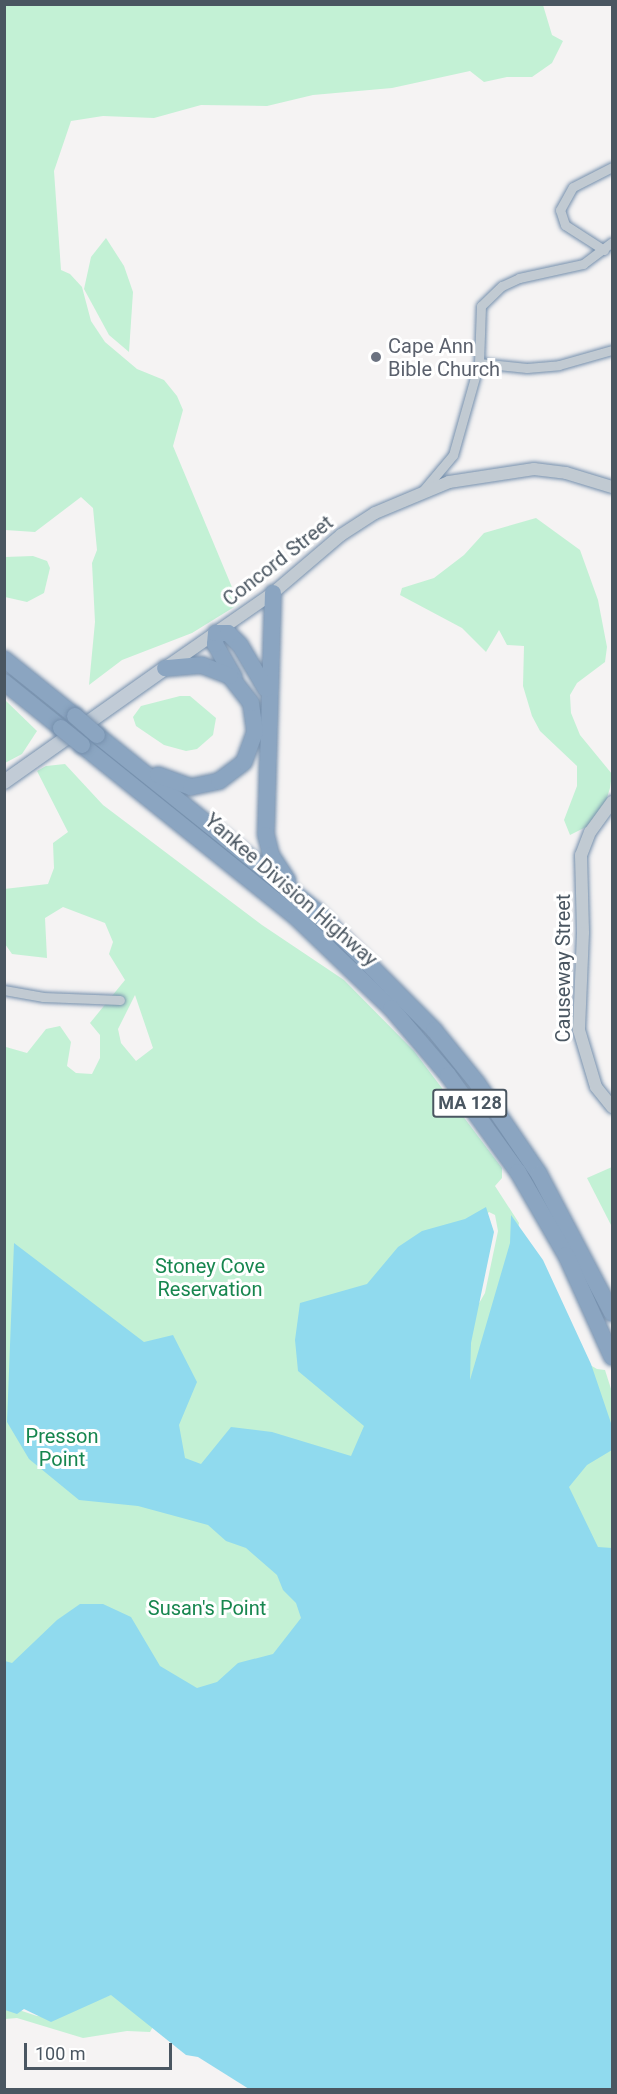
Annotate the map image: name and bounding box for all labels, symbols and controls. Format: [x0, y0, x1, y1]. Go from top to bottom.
place label: Cape Ann Bible Church [388, 334, 500, 381]
marker: Cape Ann Bible Church [369, 350, 383, 364]
street label: Concord Street [218, 511, 338, 611]
street label: Yankee Division Highway [200, 808, 382, 972]
street label: Causeway Street [551, 894, 575, 1042]
road number: MA 128 [431, 1088, 509, 1118]
park label: Stoney Cove Reservation [155, 1254, 265, 1301]
park label: Presson Point [26, 1425, 98, 1472]
park label: Susan's Point [148, 1596, 266, 1620]
scale bar [27, 2031, 176, 2069]
text: 100 m [35, 2043, 86, 2064]

